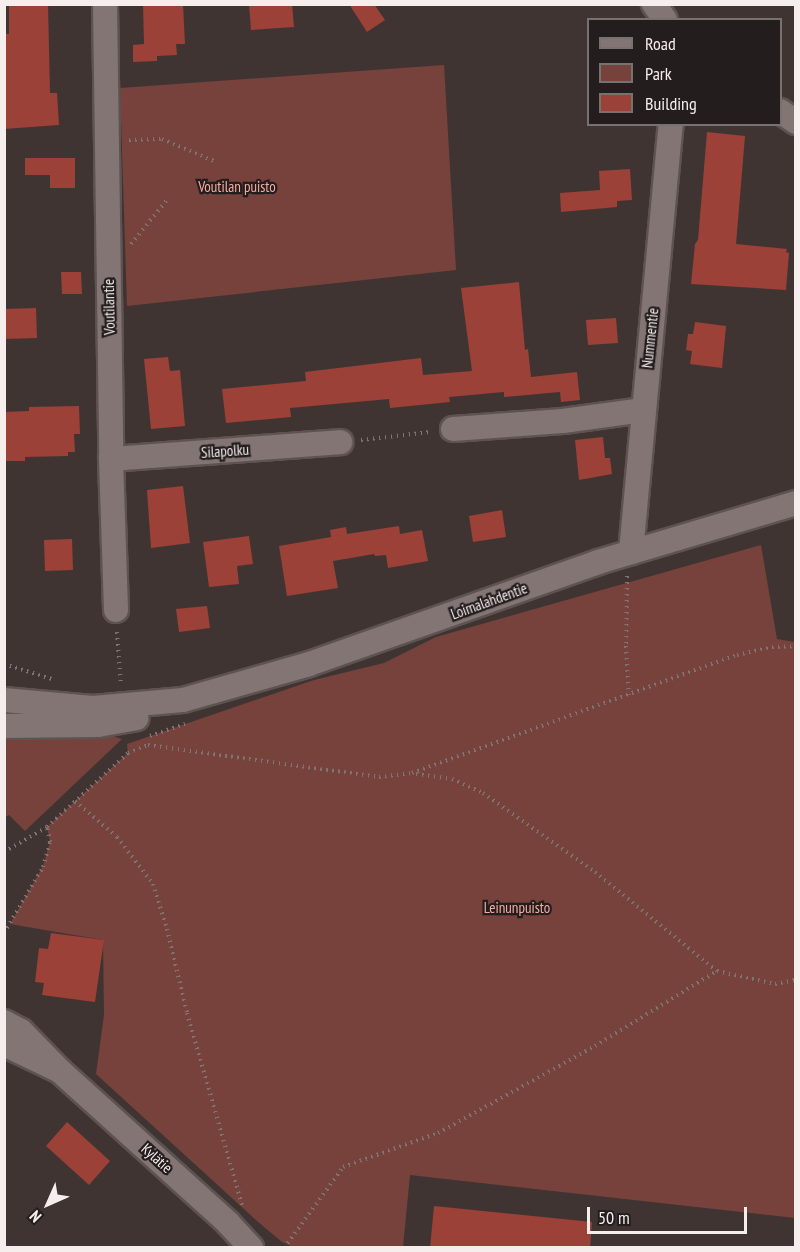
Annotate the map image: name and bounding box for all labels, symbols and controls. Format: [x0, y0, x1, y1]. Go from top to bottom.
legend [587, 18, 782, 126]
text: Road [645, 32, 676, 55]
text: Park [645, 62, 672, 85]
text: Building [645, 92, 697, 115]
park label: Voutilan puisto [198, 178, 276, 196]
street label: Voutilantie [100, 279, 118, 335]
street label: Nummentie [638, 307, 662, 369]
street label: Silapolku [200, 440, 250, 462]
street label: Loimalahdentie [448, 579, 530, 623]
park label: Leinunpuisto [484, 899, 550, 917]
street label: Kylätie [138, 1139, 176, 1177]
north arrow [18, 1174, 78, 1234]
scale bar [590, 1195, 750, 1233]
text: 50 m [598, 1206, 630, 1229]
text: N [25, 1207, 45, 1227]

